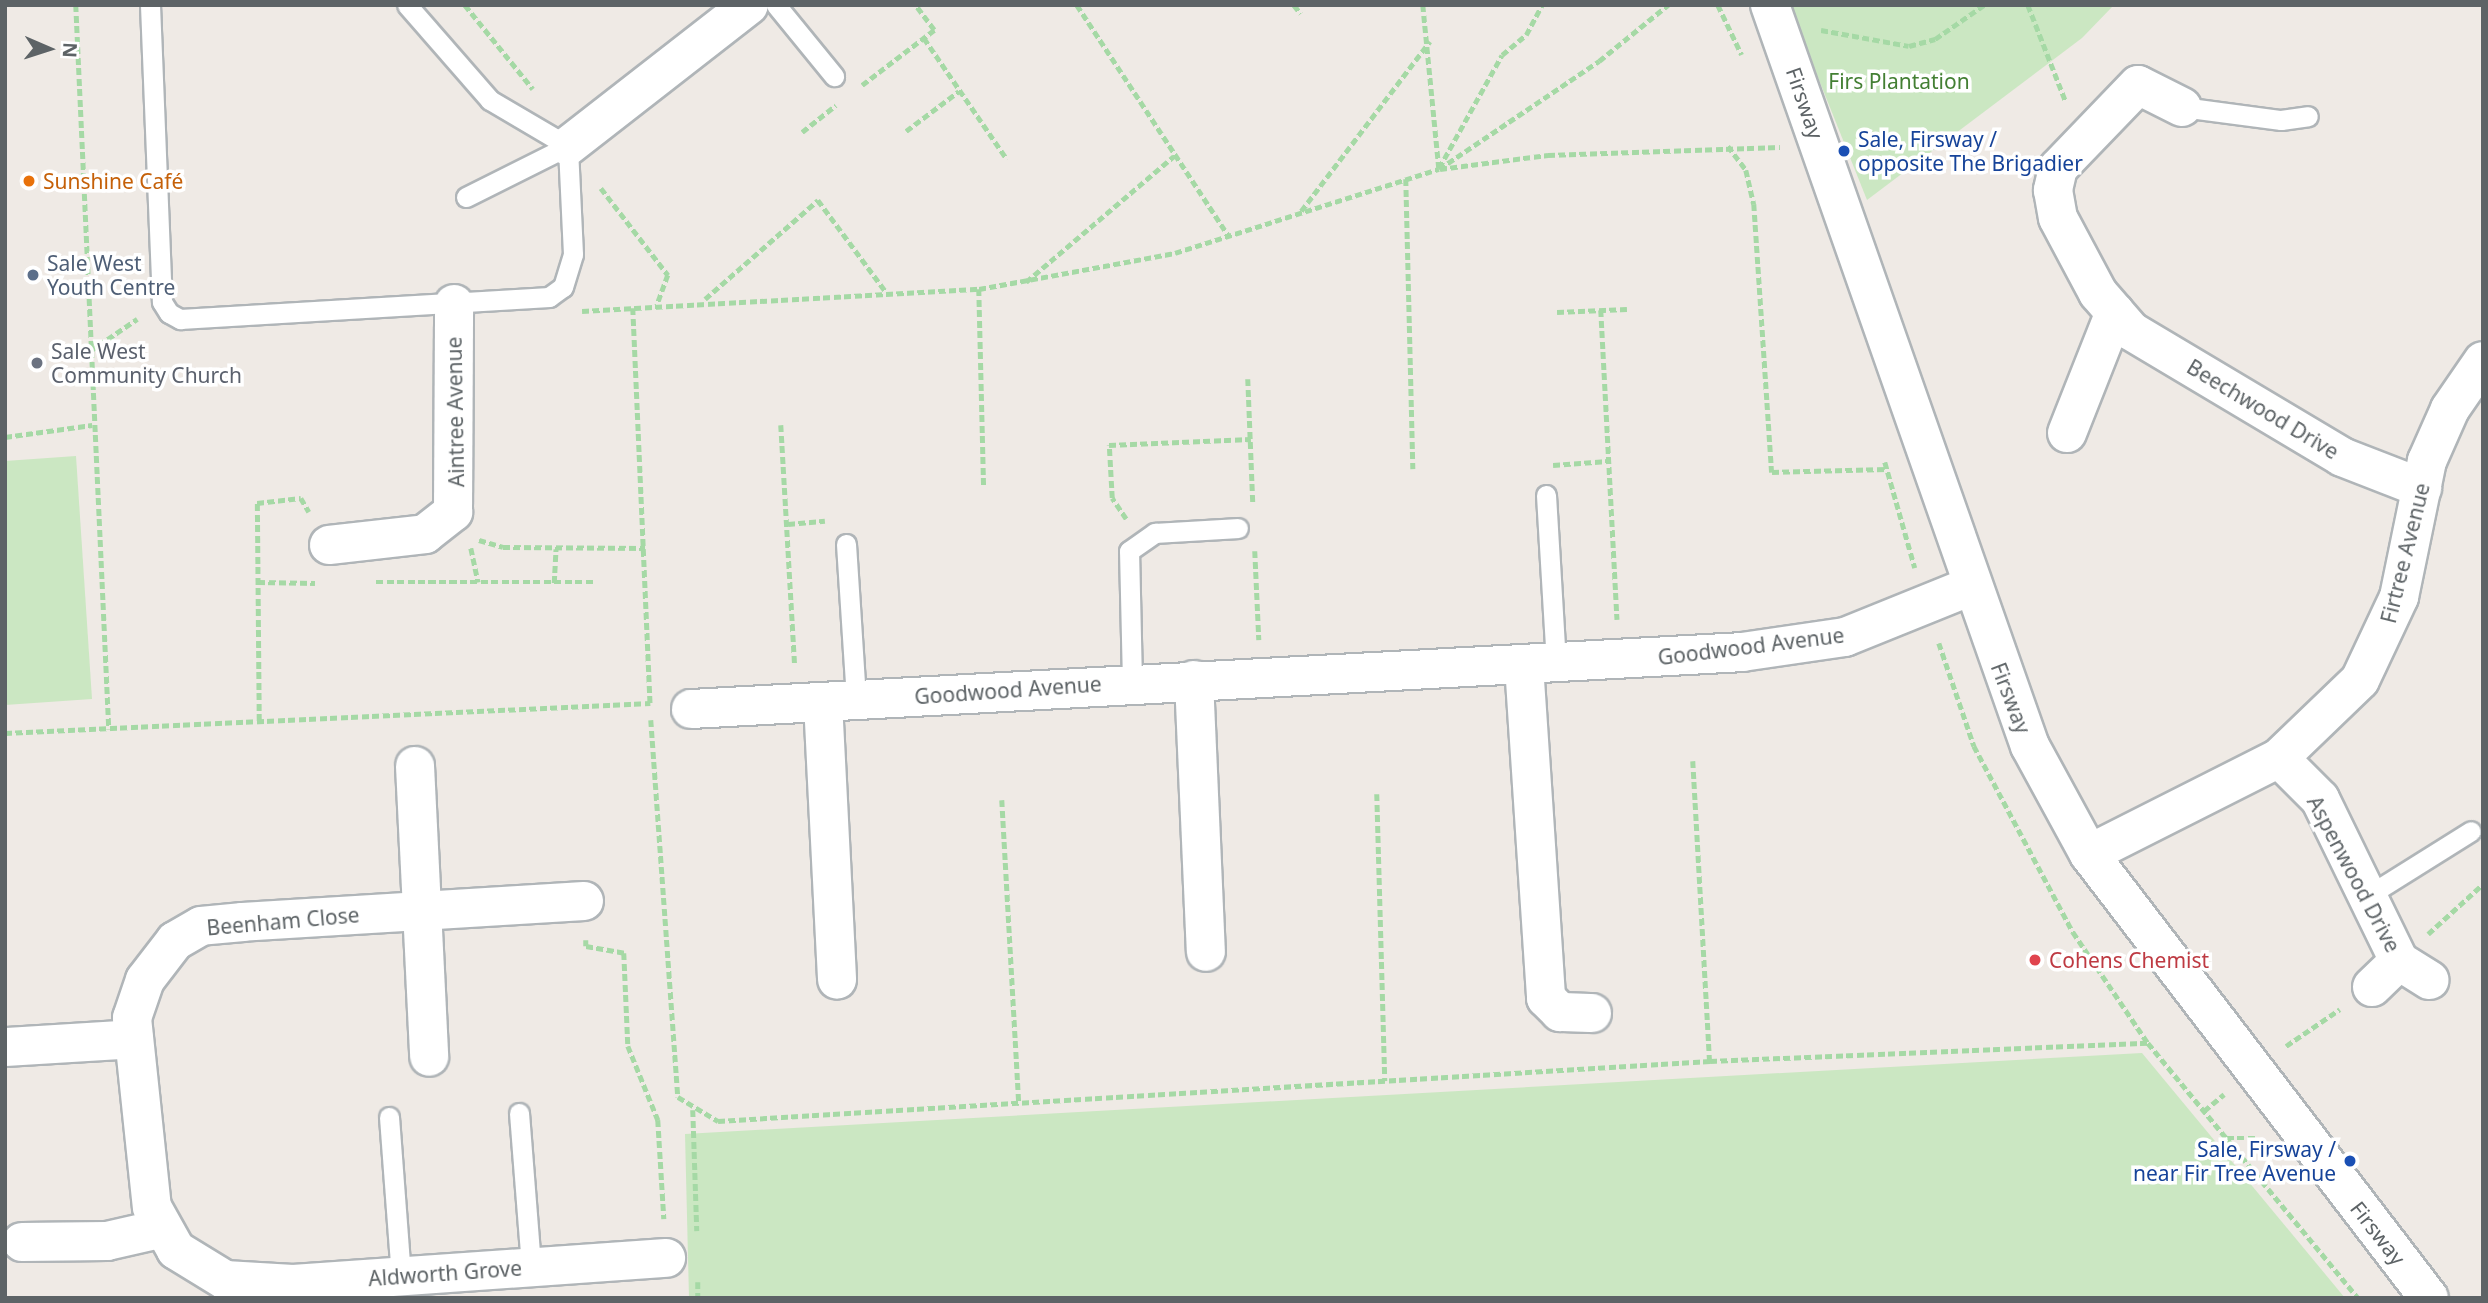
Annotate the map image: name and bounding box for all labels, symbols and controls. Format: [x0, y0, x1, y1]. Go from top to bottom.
north arrow [14, 14, 84, 84]
text: N [57, 42, 83, 58]
street label: Firsway [1781, 64, 1829, 142]
park label: Firs Plantation [1828, 68, 1970, 94]
place label: Sale, Firsway / opposite The Brigadier [1858, 126, 2083, 176]
marker: Sale, Firsway / opposite The Brigadier [1836, 143, 1852, 159]
place label: Sunshine Café [43, 168, 183, 194]
marker: Sunshine Café [21, 173, 37, 189]
place label: Sale West Youth Centre [47, 250, 175, 300]
marker: Sale West Youth Centre [25, 267, 41, 283]
street label: Aintree Avenue [441, 337, 469, 487]
place label: Sale West Community Church [51, 338, 242, 388]
street label: Beechwood Drive [2183, 354, 2343, 464]
marker: Sale West Community Church [29, 355, 45, 371]
street label: Firtree Avenue [2375, 480, 2435, 626]
street label: Goodwood Avenue [1656, 622, 1846, 670]
street label: Firsway [1986, 659, 2036, 737]
street label: Goodwood Avenue [914, 671, 1102, 709]
street label: Aspenwood Drive [2302, 792, 2406, 956]
street label: Beenham Close [205, 902, 361, 940]
place label: Cohens Chemist [2049, 947, 2209, 973]
marker: Cohens Chemist [2027, 952, 2043, 968]
place label: Sale, Firsway / near Fir Tree Avenue [2133, 1136, 2336, 1186]
marker: Sale, Firsway / near Fir Tree Avenue [2342, 1153, 2358, 1169]
street label: Firsway [2345, 1196, 2411, 1270]
street label: Aldworth Grove [367, 1255, 523, 1291]

